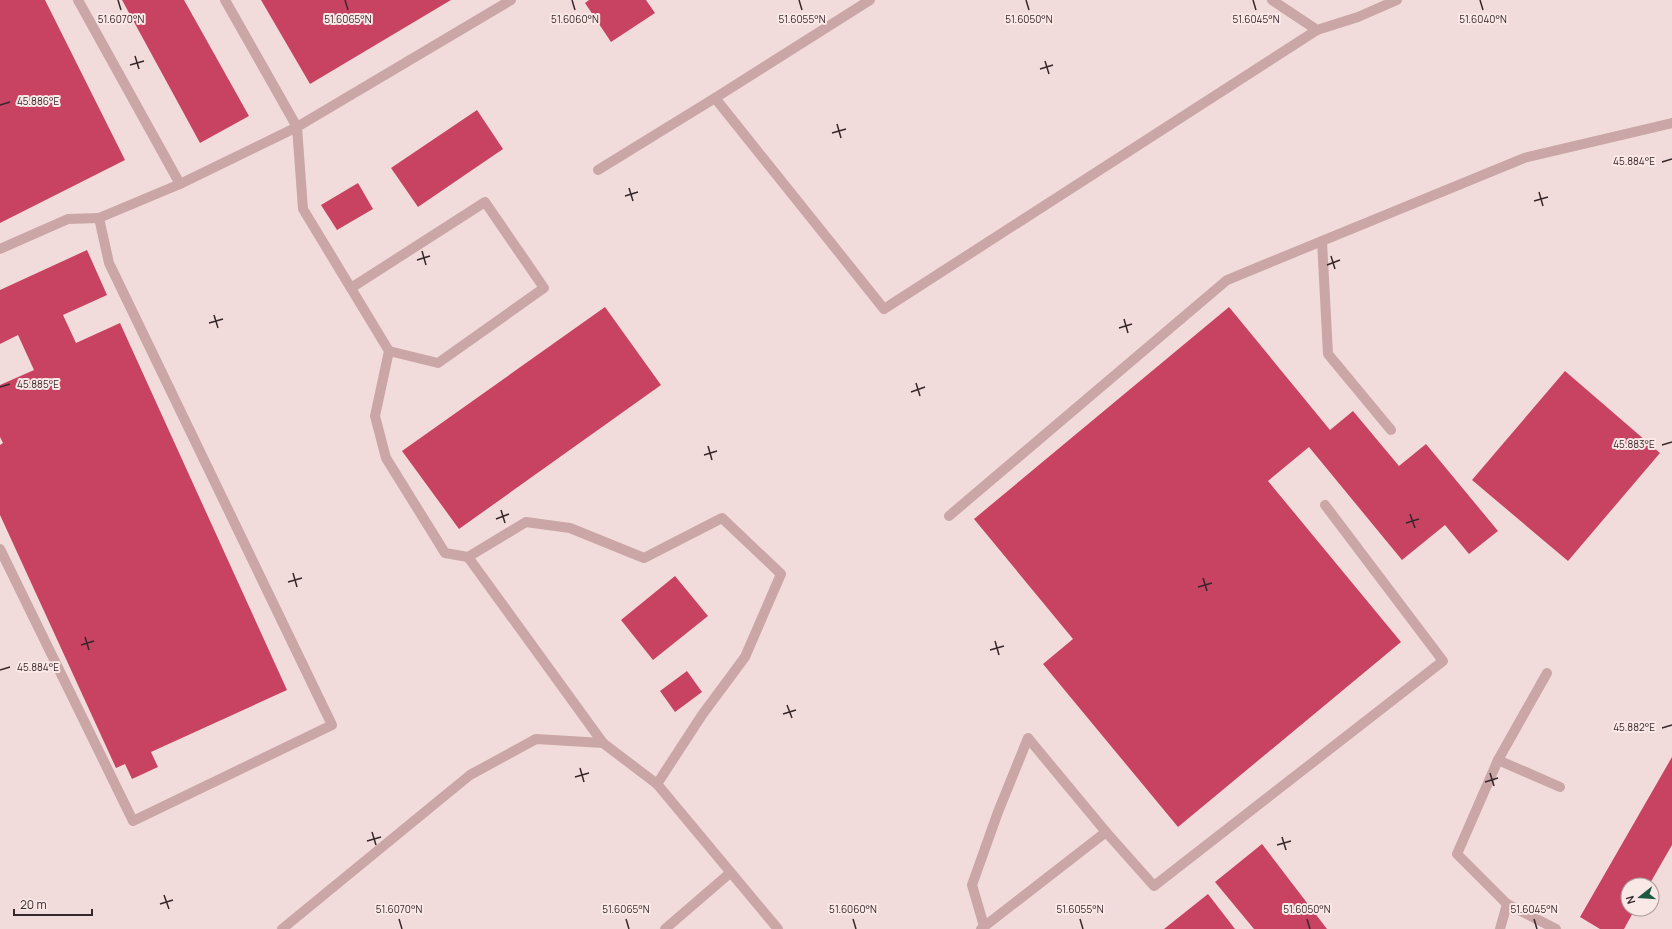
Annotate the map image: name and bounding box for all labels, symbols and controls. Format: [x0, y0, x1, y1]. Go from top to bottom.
text: 51.6070°N [98, 12, 144, 26]
text: 51.6065°N [324, 12, 372, 26]
text: 51.6060°N [551, 12, 599, 26]
text: 51.6055°N [778, 12, 826, 26]
text: 51.6050°N [1005, 12, 1053, 26]
text: 51.6045°N [1232, 12, 1280, 26]
text: 51.6040°N [1459, 12, 1507, 26]
text: 45.886°E [17, 94, 59, 108]
text: 45.884°E [1613, 154, 1655, 168]
text: 45.885°E [17, 377, 59, 391]
text: 45.883°E [1613, 437, 1655, 451]
text: 45.884°E [17, 660, 59, 674]
text: 45.882°E [1613, 720, 1655, 734]
north arrow [1620, 877, 1660, 917]
scale bar [14, 891, 92, 917]
text: N [1622, 894, 1638, 906]
text: 20 m [20, 896, 47, 913]
text: 51.6070°N [376, 902, 422, 916]
text: 51.6065°N [602, 902, 650, 916]
text: 51.6060°N [829, 902, 877, 916]
text: 51.6055°N [1056, 902, 1104, 916]
text: 51.6050°N [1283, 902, 1331, 916]
text: 51.6045°N [1510, 902, 1558, 916]

